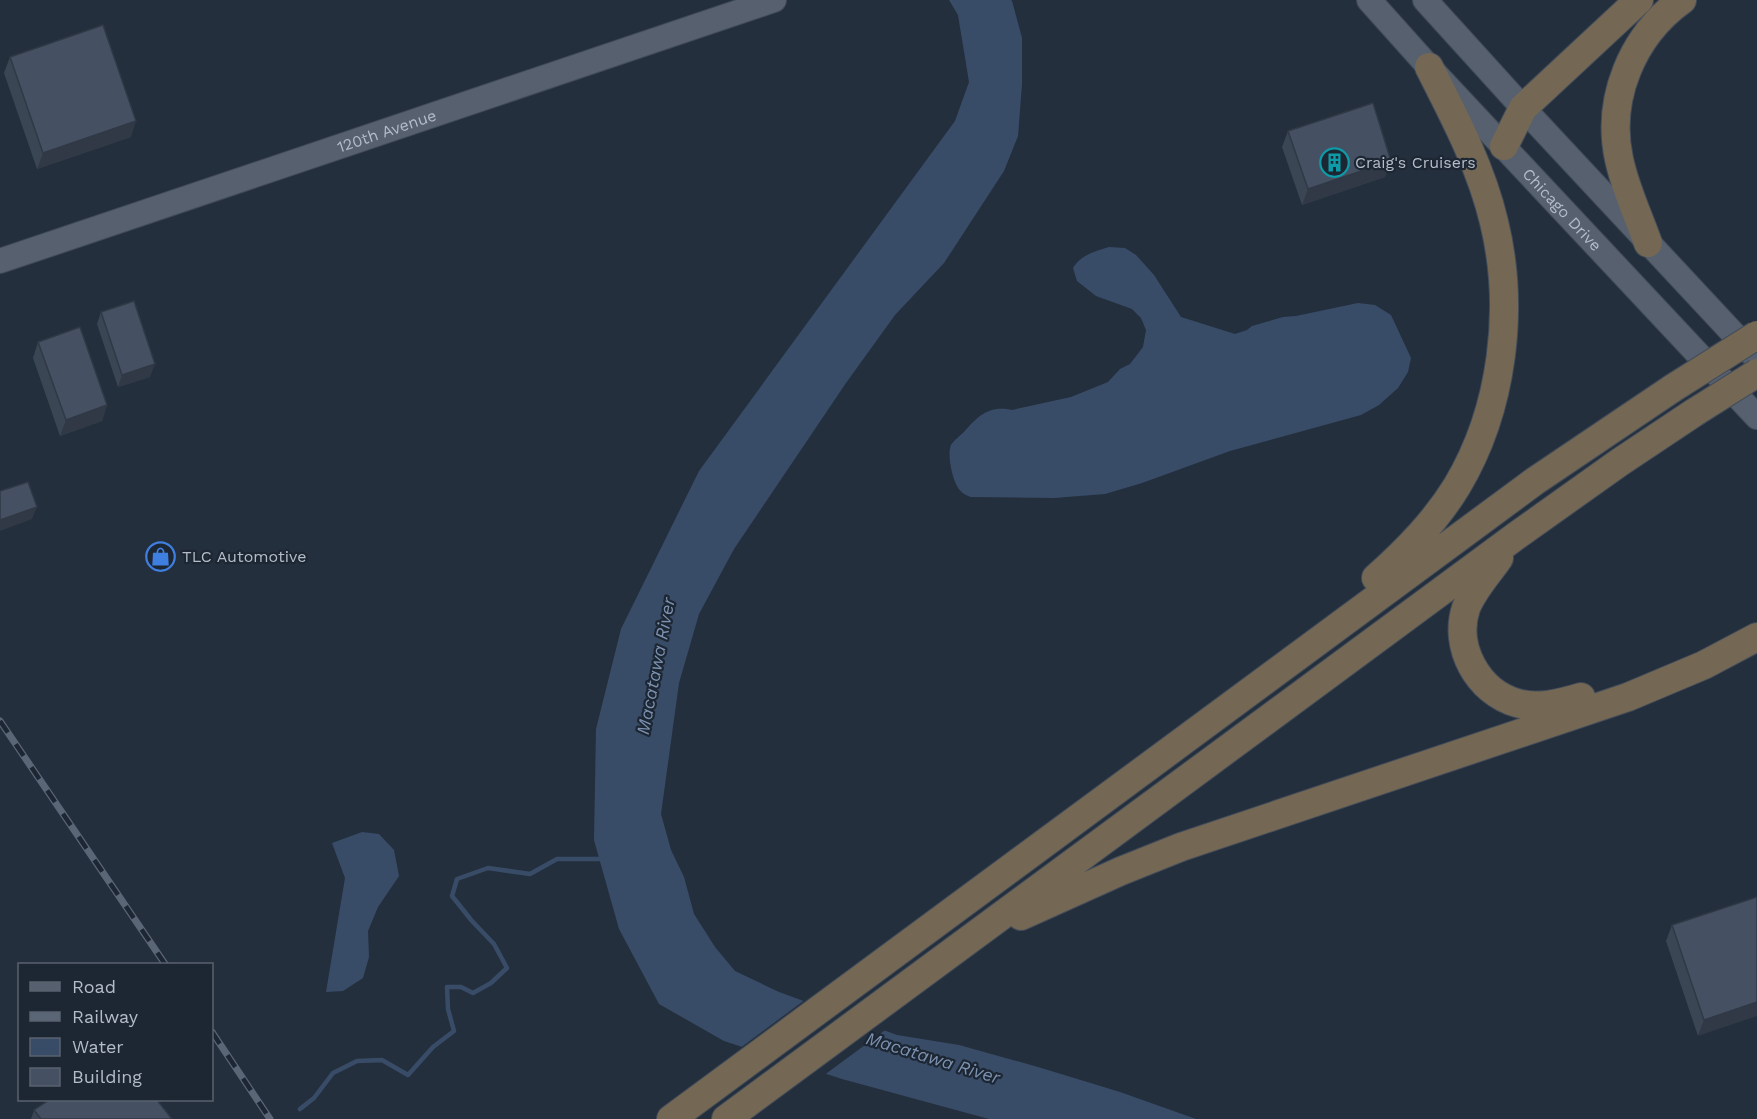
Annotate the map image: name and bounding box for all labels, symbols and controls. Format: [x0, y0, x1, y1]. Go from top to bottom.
street label: 120th Avenue [335, 106, 439, 157]
building icon: Craig's Cruisers [1318, 146, 1350, 178]
place label: Craig's Cruisers [1355, 153, 1476, 172]
street label: Chicago Drive [1519, 164, 1605, 255]
shop icon: TLC Automotive [145, 540, 177, 572]
place label: TLC Automotive [182, 547, 306, 566]
water label: Macatawa River [632, 595, 679, 736]
legend [18, 963, 213, 1101]
text: Road [72, 976, 116, 997]
text: Railway [72, 1006, 139, 1027]
water label: Macatawa River [864, 1027, 1004, 1088]
text: Water [72, 1036, 124, 1057]
text: Building [72, 1066, 142, 1087]

